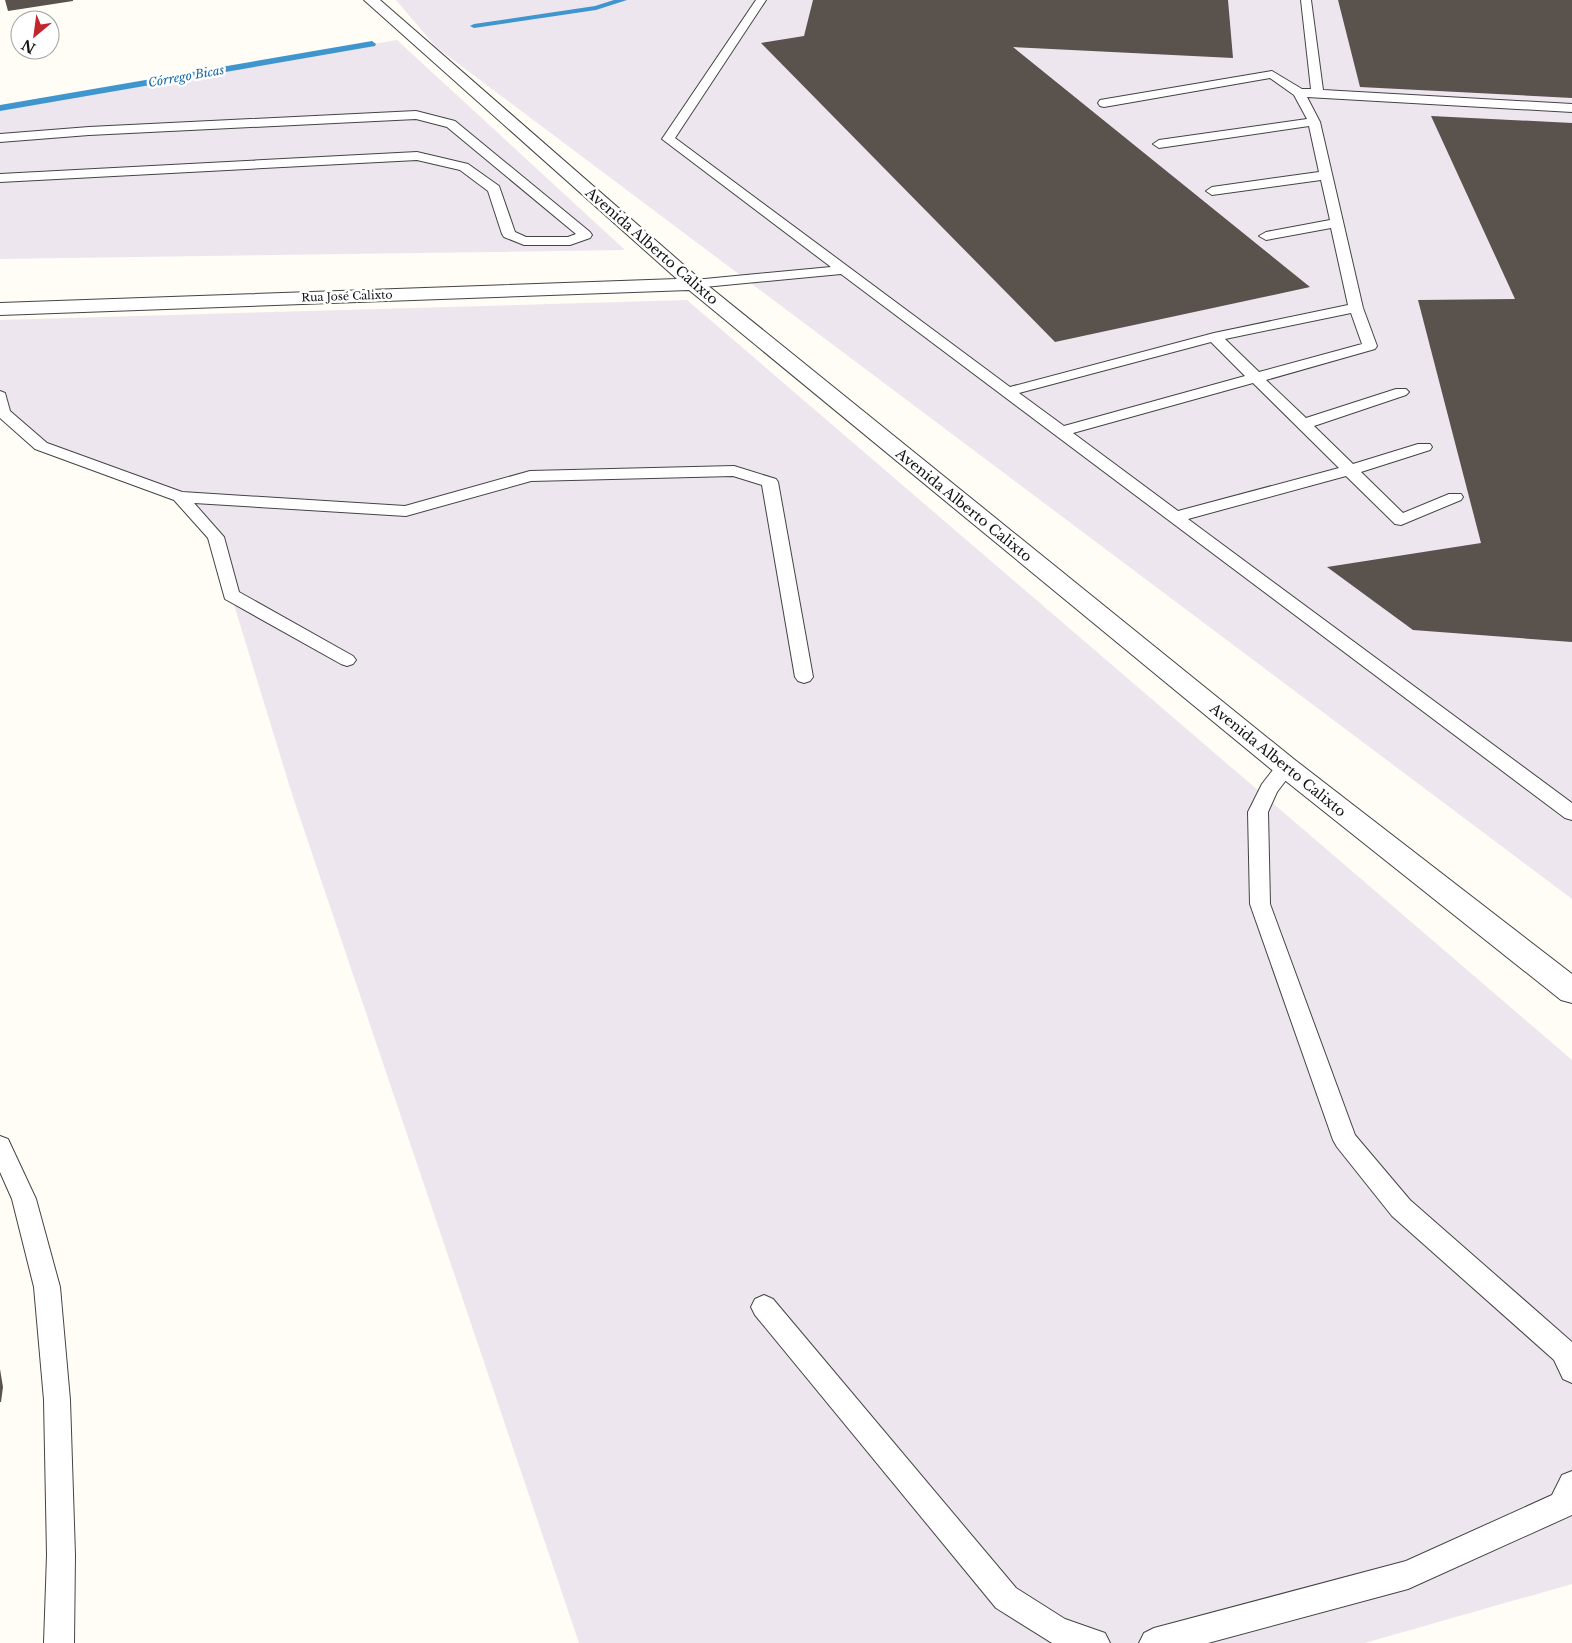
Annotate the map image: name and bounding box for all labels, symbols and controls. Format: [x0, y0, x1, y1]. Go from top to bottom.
north arrow [10, 10, 60, 60]
text: N [19, 35, 39, 57]
water label: Córrego Bicas [147, 62, 226, 90]
street label: Avenida Alberto Calixto [581, 183, 722, 309]
street label: Rua José Calixto [301, 287, 393, 305]
street label: Avenida Alberto Calixto [891, 444, 1036, 566]
street label: Avenida Alberto Calixto [1205, 699, 1350, 821]

